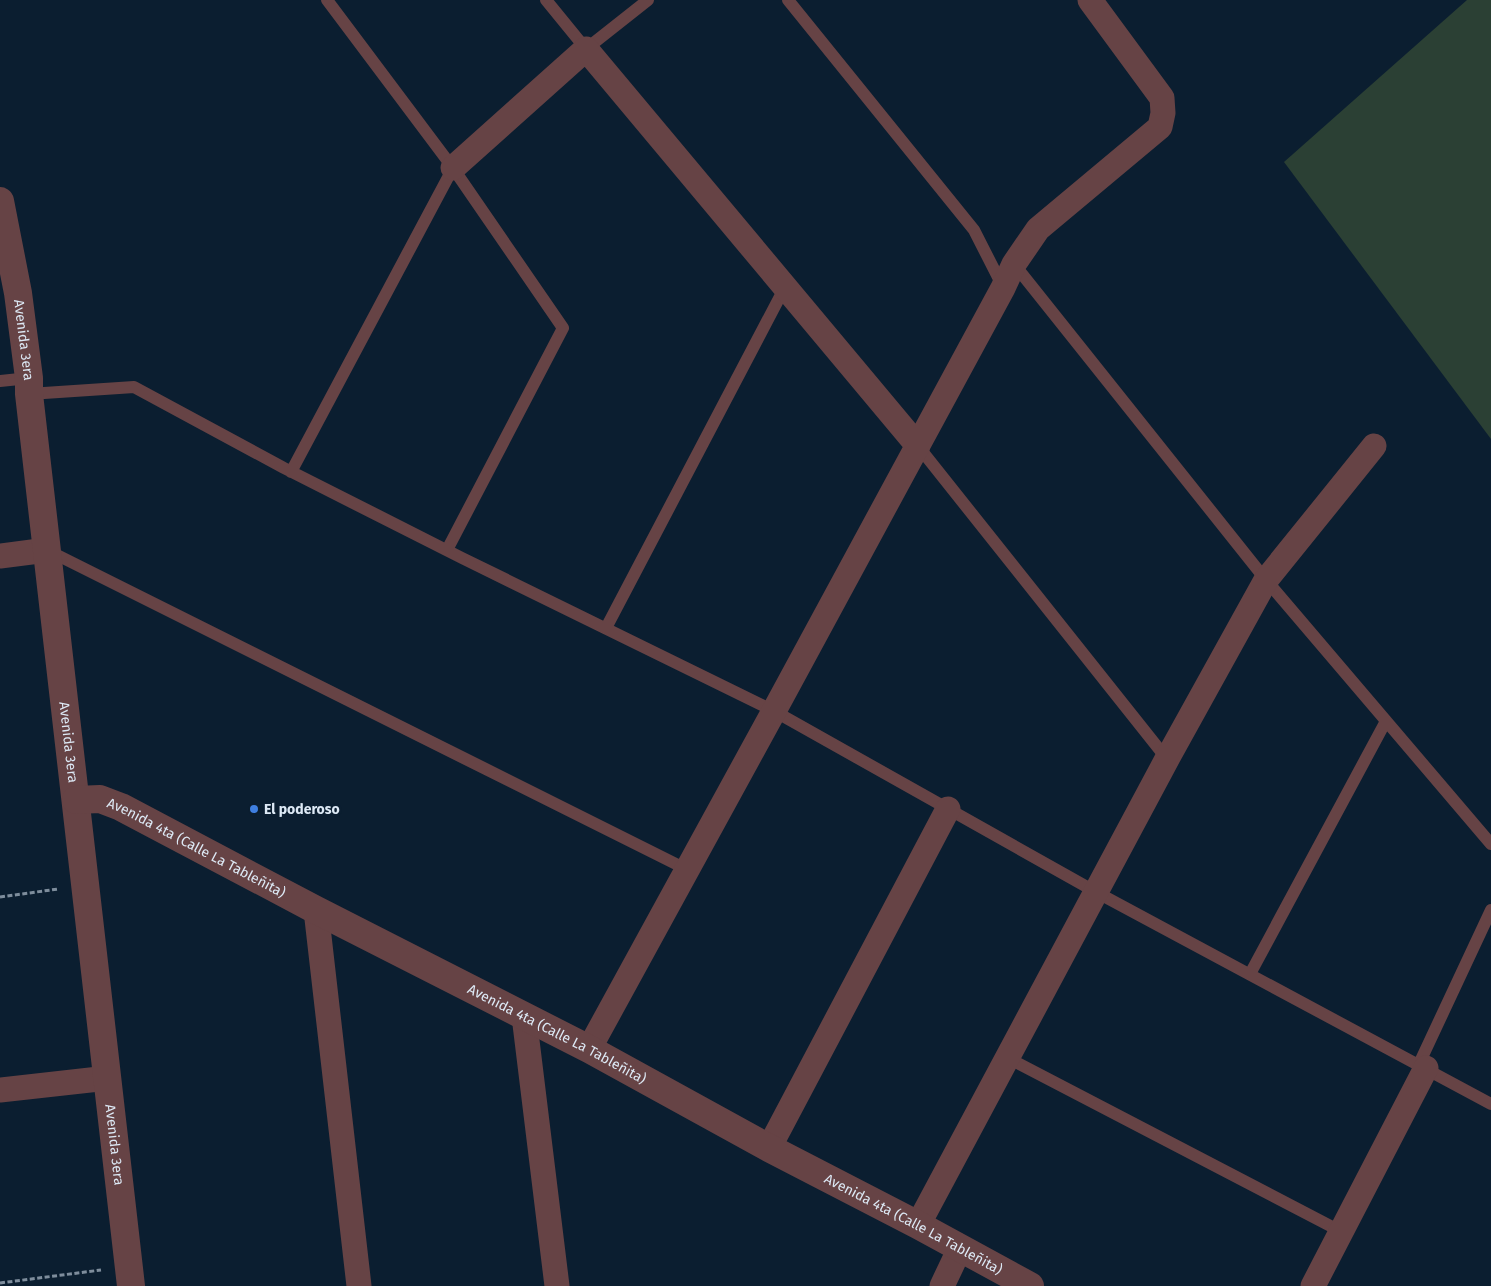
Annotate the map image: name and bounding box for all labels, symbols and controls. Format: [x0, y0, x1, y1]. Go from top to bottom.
street label: Avenida 3era [10, 298, 37, 381]
street label: Avenida 3era [55, 701, 81, 784]
street label: Avenida 4ta (Calle La Tableñita) [105, 795, 288, 901]
place label: El poderoso [264, 801, 340, 818]
marker: El poderoso [248, 803, 260, 815]
street label: Avenida 4ta (Calle La Tableñita) [465, 981, 649, 1088]
street label: Avenida 3era [101, 1103, 127, 1186]
street label: Avenida 4ta (Calle La Tableñita) [821, 1170, 1005, 1278]

